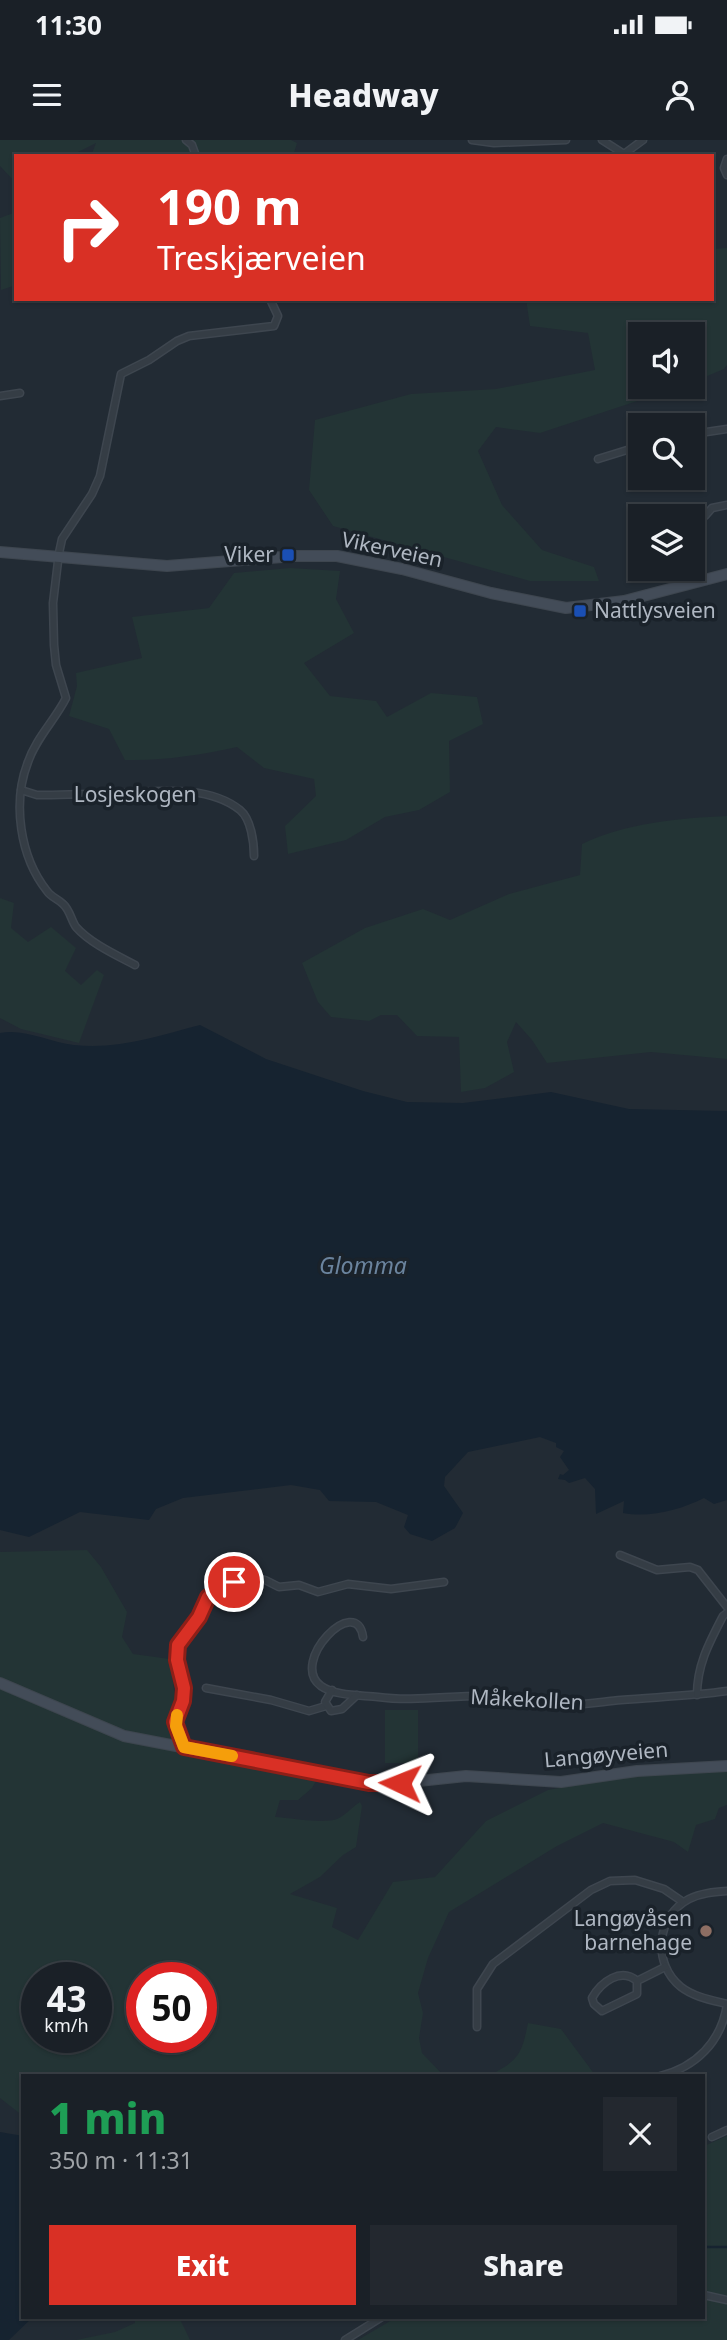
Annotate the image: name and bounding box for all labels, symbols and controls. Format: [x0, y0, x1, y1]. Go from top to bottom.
text: 11:30 [35, 7, 102, 43]
text: Headway [288, 73, 439, 116]
icon: menu [28, 76, 66, 114]
icon: person [661, 76, 699, 114]
text: 190 m [157, 173, 302, 239]
icon: right [42, 182, 133, 273]
text: Treskjærveien [157, 236, 366, 279]
map controls [628, 322, 705, 581]
button: sound [628, 322, 705, 399]
button: search [628, 413, 705, 490]
button: layers [628, 504, 705, 581]
street label: Vikerveien [339, 525, 445, 573]
place label: Viker [224, 540, 274, 568]
marker: Viker [280, 547, 296, 563]
place label: Nattlysveien [594, 596, 716, 624]
marker: Nattlysveien [572, 603, 588, 619]
street label: Losjeskogen [74, 780, 196, 808]
water label: Glomma [319, 1249, 407, 1281]
pin [204, 1552, 264, 1612]
icon: arrive [215, 1563, 253, 1601]
street label: Måkekollen [470, 1682, 584, 1716]
street label: Langøyveien [543, 1735, 669, 1773]
position arrow [363, 1746, 437, 1820]
place label: Langøyåsen barnehage [574, 1904, 692, 1956]
marker: Langøyåsen barnehage [698, 1923, 714, 1939]
speed limit sign: 50 [126, 1962, 217, 2053]
text: 43 [46, 1975, 87, 2022]
text: km/h [44, 2013, 89, 2037]
text: 1 min [49, 2089, 166, 2146]
button: close [603, 2097, 677, 2171]
text: 350 m · 11:31 [49, 2144, 193, 2176]
button: Exit [49, 2225, 356, 2305]
button: Share [370, 2225, 677, 2305]

